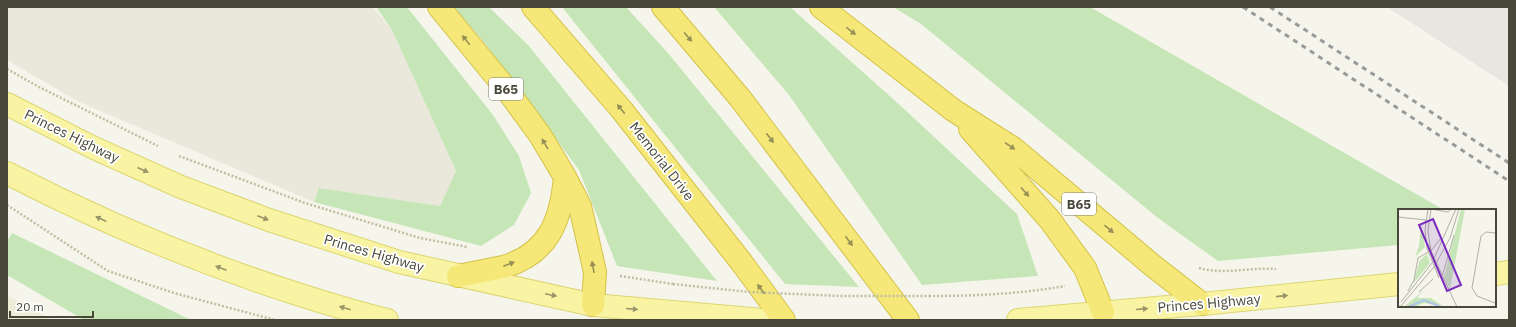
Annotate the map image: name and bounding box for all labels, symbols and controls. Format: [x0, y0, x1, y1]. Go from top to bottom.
one-way arrow [846, 27, 857, 35]
one-way arrow [683, 32, 692, 41]
one-way arrow [462, 35, 471, 46]
road number: B65 [489, 78, 523, 100]
one-way arrow [616, 104, 625, 114]
street label: Princes Highway [22, 105, 122, 167]
street label: Memorial Drive [626, 118, 698, 204]
one-way arrow [766, 132, 774, 143]
one-way arrow [542, 138, 549, 150]
one-way arrow [1004, 142, 1015, 150]
one-way arrow [137, 167, 149, 173]
one-way arrow [1021, 186, 1030, 197]
road number: B65 [1062, 193, 1096, 215]
inset map [1398, 209, 1496, 307]
one-way arrow [95, 216, 107, 222]
one-way arrow [258, 216, 270, 222]
one-way arrow [1104, 225, 1115, 234]
street label: Princes Highway [322, 230, 426, 276]
one-way arrow [844, 236, 853, 247]
one-way arrow [590, 260, 596, 273]
one-way arrow [504, 261, 516, 267]
one-way arrow [215, 265, 227, 271]
one-way arrow [757, 283, 765, 294]
street label: Princes Highway [1157, 290, 1261, 316]
one-way arrow [1276, 292, 1288, 299]
scale bar [10, 293, 93, 319]
one-way arrow [544, 293, 557, 299]
text: 20 m [16, 299, 44, 314]
one-way arrow [339, 305, 351, 311]
one-way arrow [626, 305, 638, 312]
one-way arrow [1136, 305, 1148, 312]

